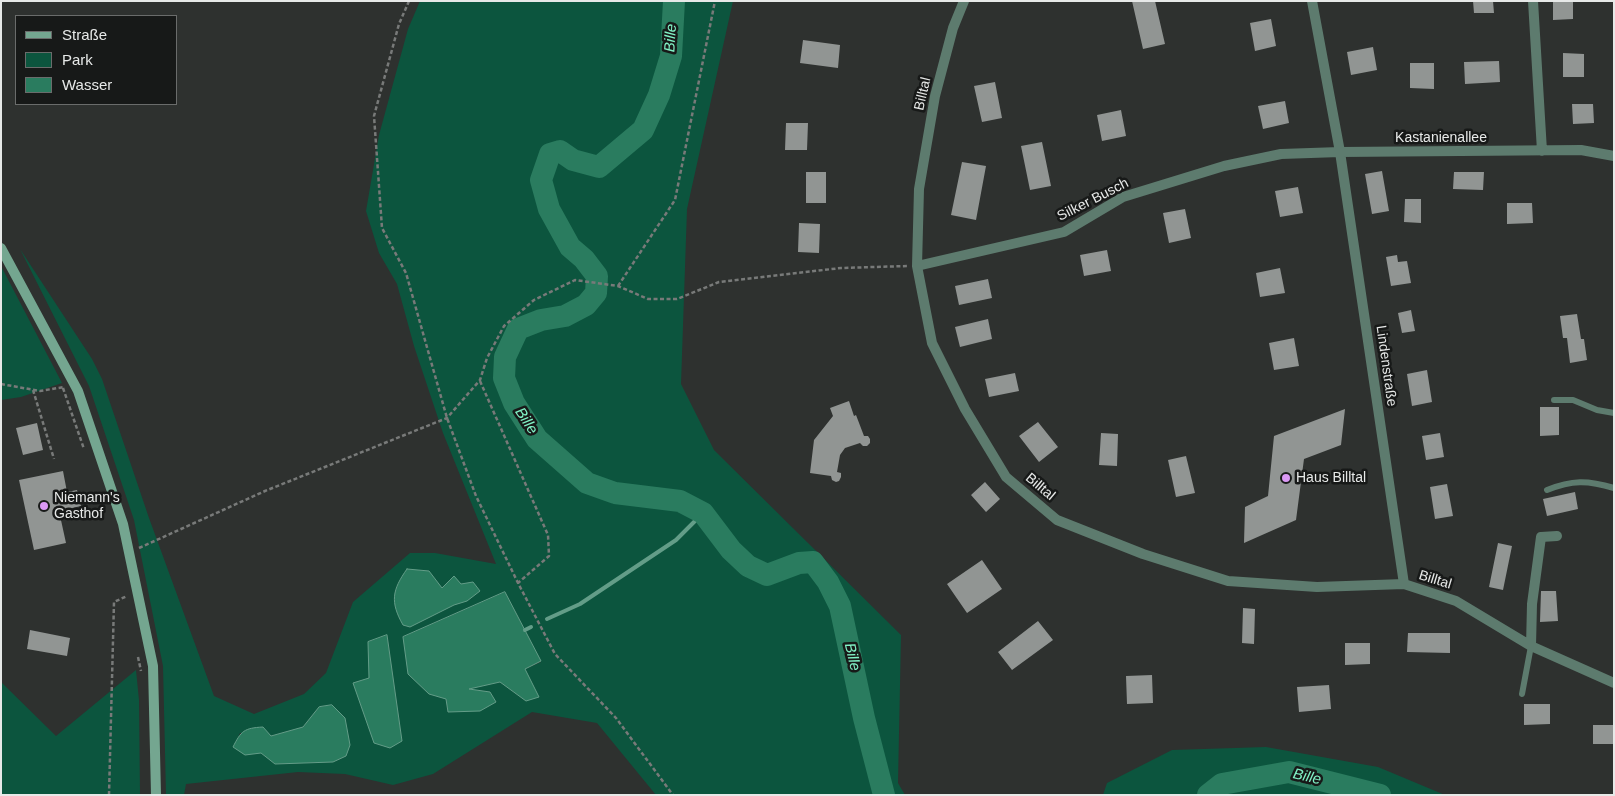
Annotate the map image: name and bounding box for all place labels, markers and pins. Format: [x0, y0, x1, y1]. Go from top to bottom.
place label: Haus Billtal [1296, 470, 1366, 486]
marker: Haus Billtal [1280, 472, 1292, 484]
place label: Niemann's Gasthof [54, 490, 120, 522]
marker: Niemann's Gasthof [38, 500, 50, 512]

